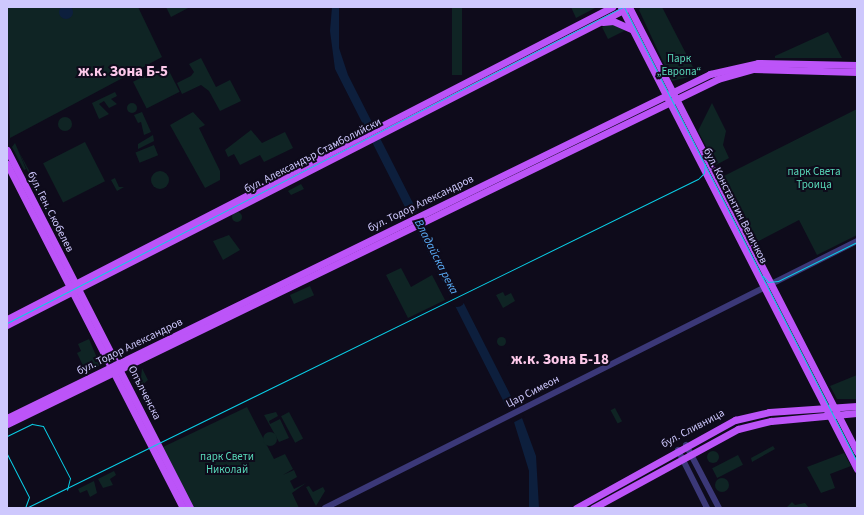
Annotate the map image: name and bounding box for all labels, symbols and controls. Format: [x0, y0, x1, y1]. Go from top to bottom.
park label: Парк „Европа“ [657, 53, 701, 79]
district label: ж.к. Зона Б-5 [78, 63, 168, 81]
street label: бул. Александър Стамболийски [242, 116, 384, 196]
street label: бул. Константин Величков [700, 146, 770, 266]
park label: парк Света Троица [788, 166, 840, 192]
street label: бул. Ген. Скобелев [24, 170, 76, 254]
street label: бул. Тодор Александров [366, 173, 476, 235]
water label: Владайска река [411, 217, 461, 297]
street label: бул. Тодор Александров [75, 316, 185, 378]
district label: ж.к. Зона Б-18 [511, 351, 609, 369]
street label: Опълченска [125, 364, 163, 422]
street label: Цар Симеон [504, 373, 562, 411]
street label: бул. Сливница [659, 407, 727, 451]
park label: парк Свети Николай [200, 451, 254, 477]

